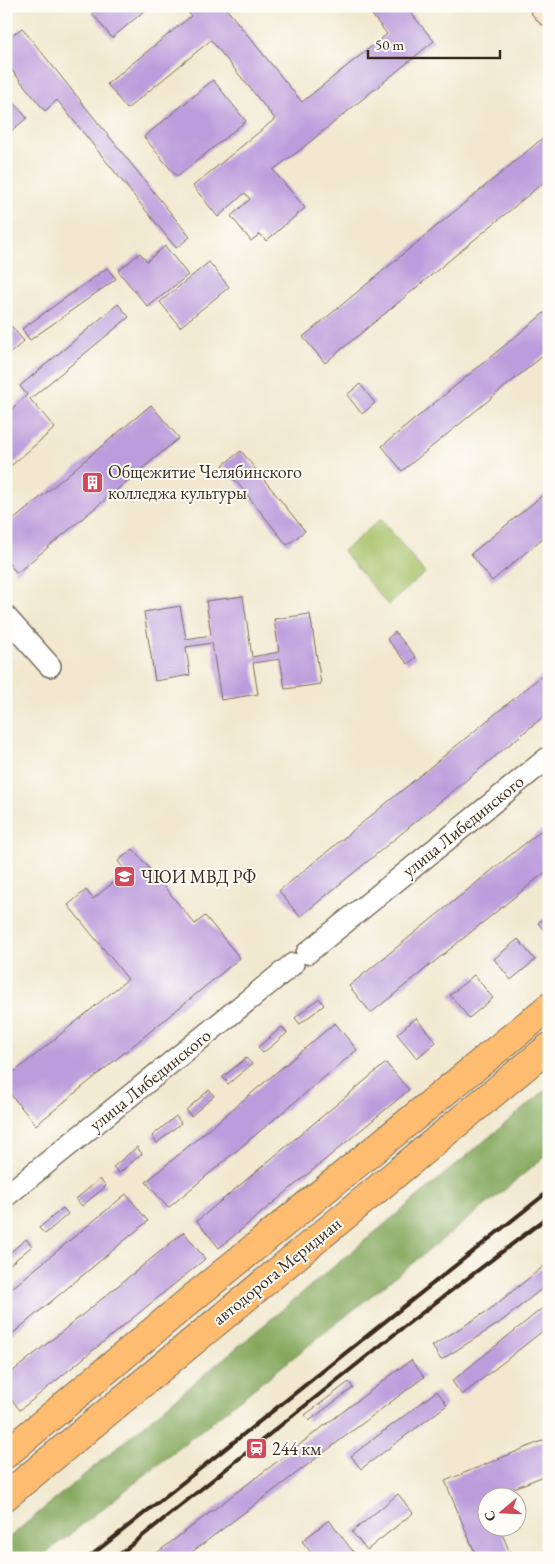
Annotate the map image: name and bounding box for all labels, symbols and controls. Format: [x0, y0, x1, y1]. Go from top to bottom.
scale bar [368, 28, 500, 60]
text: 50 m [375, 35, 404, 54]
place label: Общежитие Челябинского колледжа культуры [108, 460, 302, 504]
building icon: Общежитие Челябинского колледжа культуры [80, 470, 104, 494]
street label: улица Либединского [397, 769, 528, 882]
school or university icon: ЧЮИ МВД РФ [113, 865, 137, 889]
place label: ЧЮИ МВД РФ [141, 865, 257, 888]
street label: улица Либединского [84, 1023, 215, 1136]
street label: автодорога Меридиан [208, 1212, 346, 1330]
station icon: 244 км [244, 1437, 268, 1461]
place label: 244 км [272, 1437, 322, 1460]
north arrow [478, 1486, 528, 1536]
text: С [480, 1509, 500, 1524]

